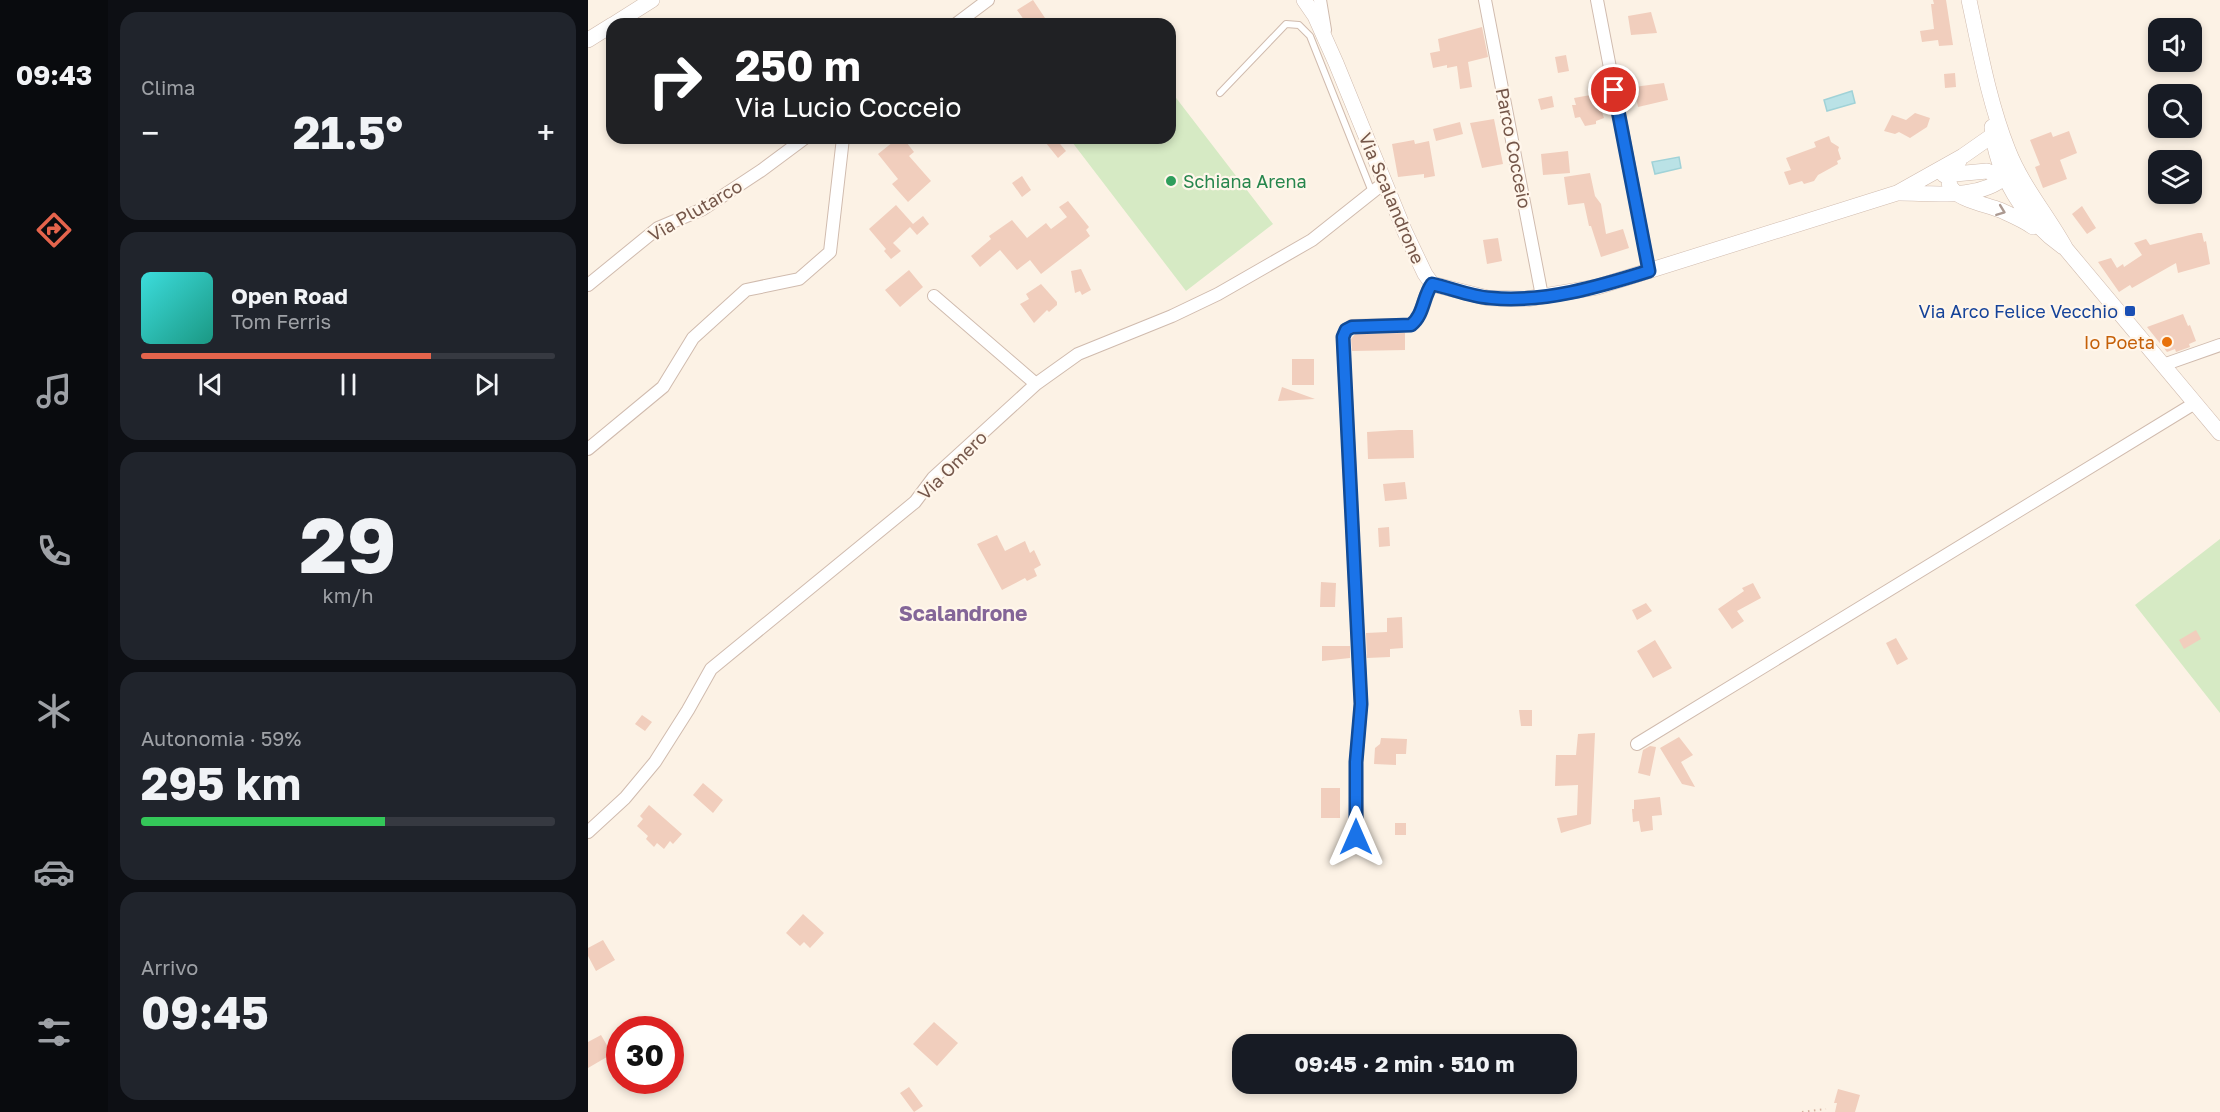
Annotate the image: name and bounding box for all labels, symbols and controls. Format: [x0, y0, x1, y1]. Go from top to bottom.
map controls [2148, 18, 2202, 204]
button: sound [2148, 18, 2202, 72]
text: 250 m [735, 40, 861, 90]
icon: right [636, 42, 714, 120]
text: 09:43 [16, 59, 92, 91]
pin [1588, 64, 1639, 115]
icon: arrive [1597, 73, 1630, 106]
text: Clima [141, 75, 195, 99]
button: search [2148, 84, 2202, 138]
street label: Parco Cocceio [1492, 86, 1536, 210]
text: Via Lucio Cocceio [735, 91, 962, 123]
text: 21.5° [293, 105, 403, 159]
text: − [141, 113, 159, 152]
text: + [537, 113, 555, 152]
street label: Via Scalandrone [1354, 129, 1430, 267]
button: layers [2148, 150, 2202, 204]
place label: Schiana Arena [1183, 170, 1307, 192]
street label: Via Plutarco [644, 174, 746, 246]
marker: Schiana Arena [1164, 174, 1178, 188]
one-way arrow [1995, 204, 2006, 216]
icon: directions [33, 209, 75, 251]
text: Open Road [231, 282, 348, 309]
place label: Via Arco Felice Vecchio [1918, 300, 2118, 322]
marker: Via Arco Felice Vecchio [2123, 304, 2137, 318]
text: Tom Ferris [231, 309, 331, 333]
place label: Io Poeta [2084, 331, 2155, 353]
marker: Io Poeta [2160, 335, 2174, 349]
icon: previous [194, 368, 227, 401]
icon: pause [332, 368, 365, 401]
icon: next [470, 368, 503, 401]
icon: music [33, 370, 75, 412]
street label: Via Omero [913, 426, 991, 504]
text: 29 [299, 497, 397, 590]
icon: phone [33, 530, 75, 572]
text: km/h [323, 583, 373, 607]
district label: Scalandrone [899, 600, 1027, 626]
icon: climate [33, 690, 75, 732]
text: Autonomia · 59% [141, 726, 301, 750]
text: 295 km [141, 756, 301, 810]
position arrow [1324, 805, 1388, 869]
icon: car [33, 851, 75, 893]
text: Arrivo [141, 955, 198, 979]
text: 09:45 [141, 985, 269, 1039]
icon: filters [33, 1011, 75, 1053]
speed limit sign: 30 [606, 1016, 684, 1094]
text: 09:45 · 2 min · 510 m [1295, 1050, 1514, 1077]

